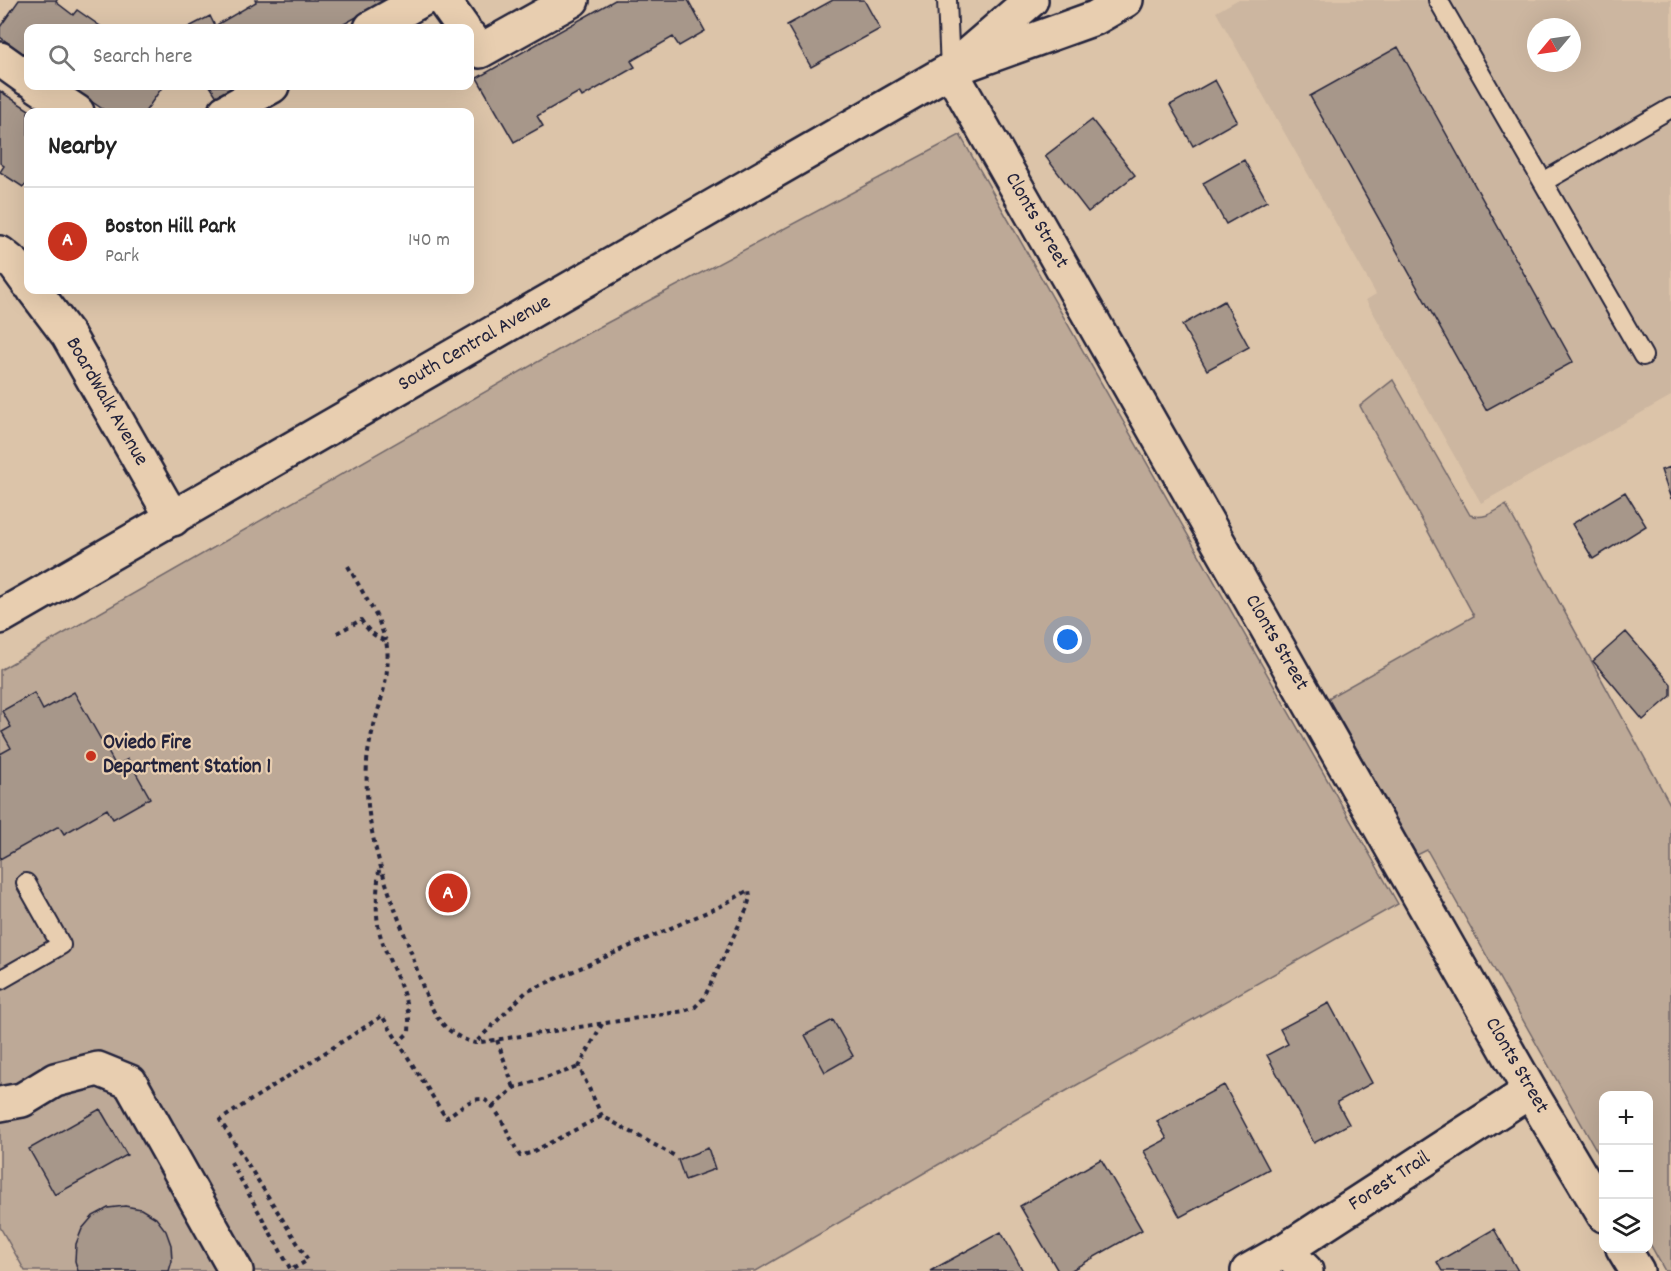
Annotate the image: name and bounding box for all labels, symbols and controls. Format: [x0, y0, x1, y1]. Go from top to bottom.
north arrow [1527, 18, 1581, 72]
search box [24, 24, 474, 90]
icon: search [45, 41, 78, 74]
text: Search here [93, 42, 192, 73]
text: Nearby [48, 129, 116, 166]
street label: Clonts Street [996, 167, 1076, 275]
text: Boston Hill Park [105, 212, 236, 243]
text: A [62, 227, 73, 255]
text: 140 m [408, 227, 450, 255]
text: Park [105, 243, 139, 271]
street label: South Central Avenue [393, 288, 557, 400]
street label: BoardWalk Avenue [57, 332, 155, 472]
street label: Clonts Street [1236, 589, 1316, 697]
your location [1053, 625, 1082, 654]
place label: Oviedo Fire Department Station 1 [103, 729, 271, 783]
marker: Oviedo Fire Department Station 1 [84, 749, 98, 763]
pin: A [428, 870, 468, 916]
street label: Clonts Street [1476, 1012, 1556, 1120]
map controls [1599, 1091, 1653, 1253]
button: + [1599, 1091, 1653, 1145]
street label: Forest Trail [1343, 1144, 1437, 1220]
button: − [1599, 1145, 1653, 1199]
button: layers [1599, 1199, 1653, 1253]

